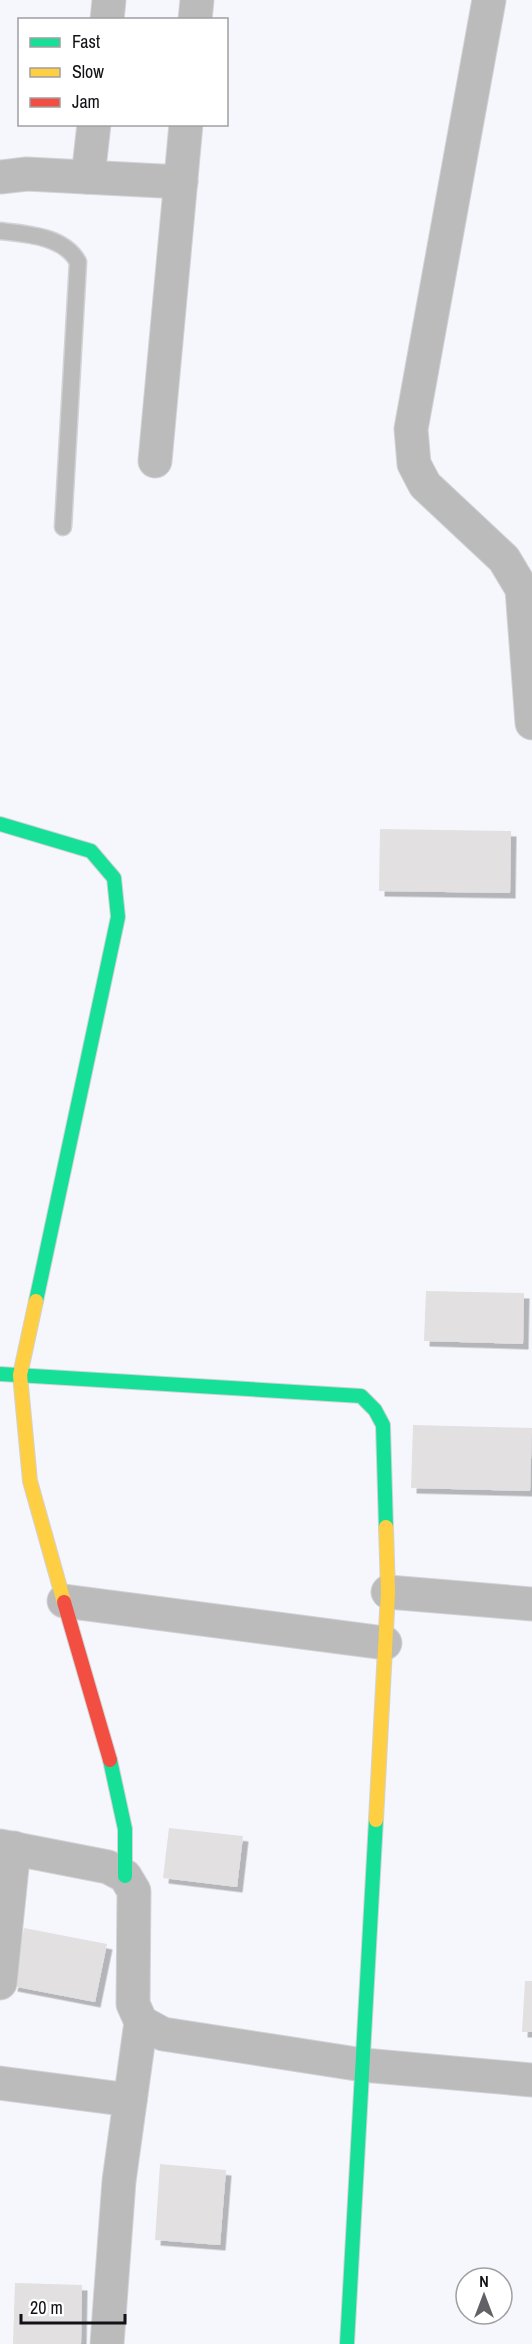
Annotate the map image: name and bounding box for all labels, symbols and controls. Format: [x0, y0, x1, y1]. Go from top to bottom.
legend [18, 18, 228, 126]
text: Fast [72, 29, 100, 54]
text: Slow [72, 59, 104, 84]
text: Jam [72, 89, 100, 114]
north arrow [454, 2266, 514, 2326]
text: N [479, 2270, 489, 2292]
scale bar [21, 2287, 124, 2325]
text: 20 m [30, 2295, 63, 2320]

